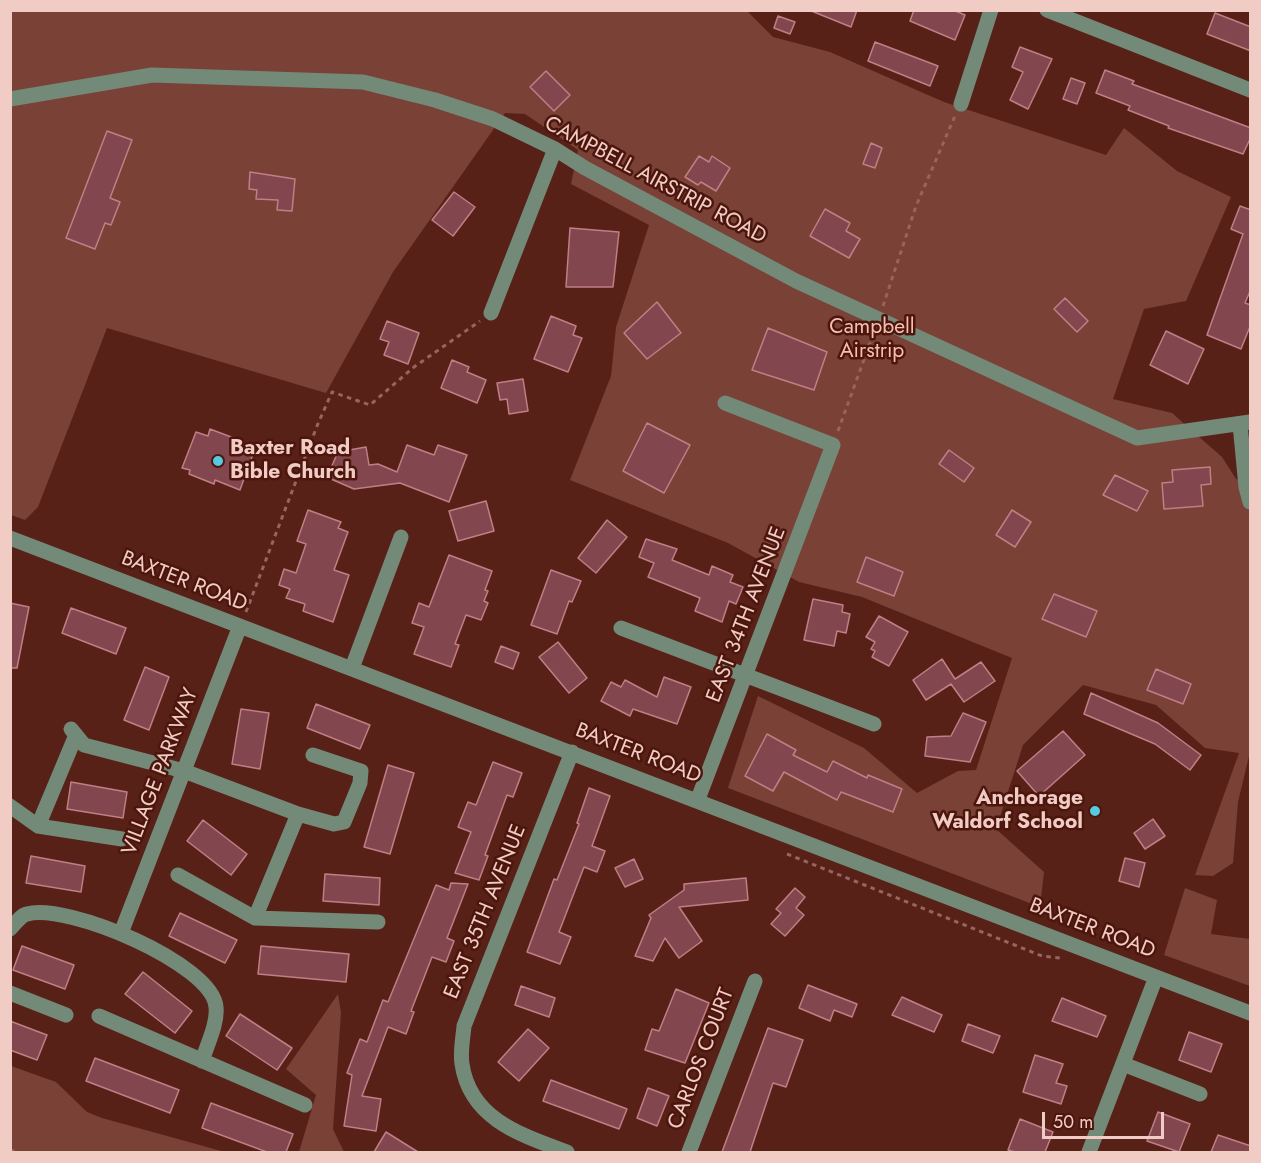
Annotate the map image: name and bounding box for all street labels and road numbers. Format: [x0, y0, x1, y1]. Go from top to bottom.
street label: CAMPBELL AIRSTRIP ROAD [540, 112, 770, 250]
street label: EAST 34TH AVENUE [702, 524, 792, 706]
street label: BAXTER ROAD [118, 546, 250, 618]
street label: VILLAGE PARKWAY [118, 685, 204, 859]
street label: BAXTER ROAD [572, 718, 704, 790]
street label: EAST 35TH AVENUE [440, 821, 532, 1003]
street label: BAXTER ROAD [1026, 893, 1158, 965]
street label: CARLOS COURT [664, 985, 740, 1133]

